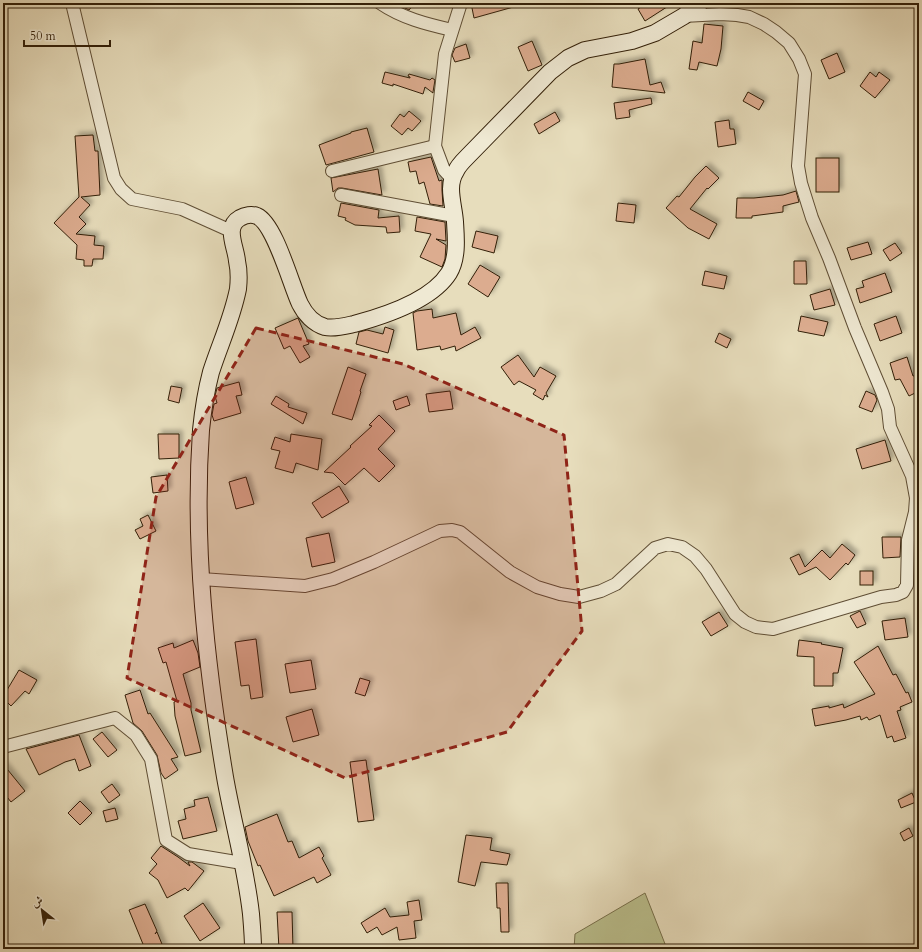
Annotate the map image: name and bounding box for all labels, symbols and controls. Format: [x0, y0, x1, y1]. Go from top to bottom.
scale bar [24, 22, 110, 48]
text: 50 m [30, 28, 57, 44]
north arrow [22, 890, 62, 930]
text: ش [29, 893, 46, 911]

